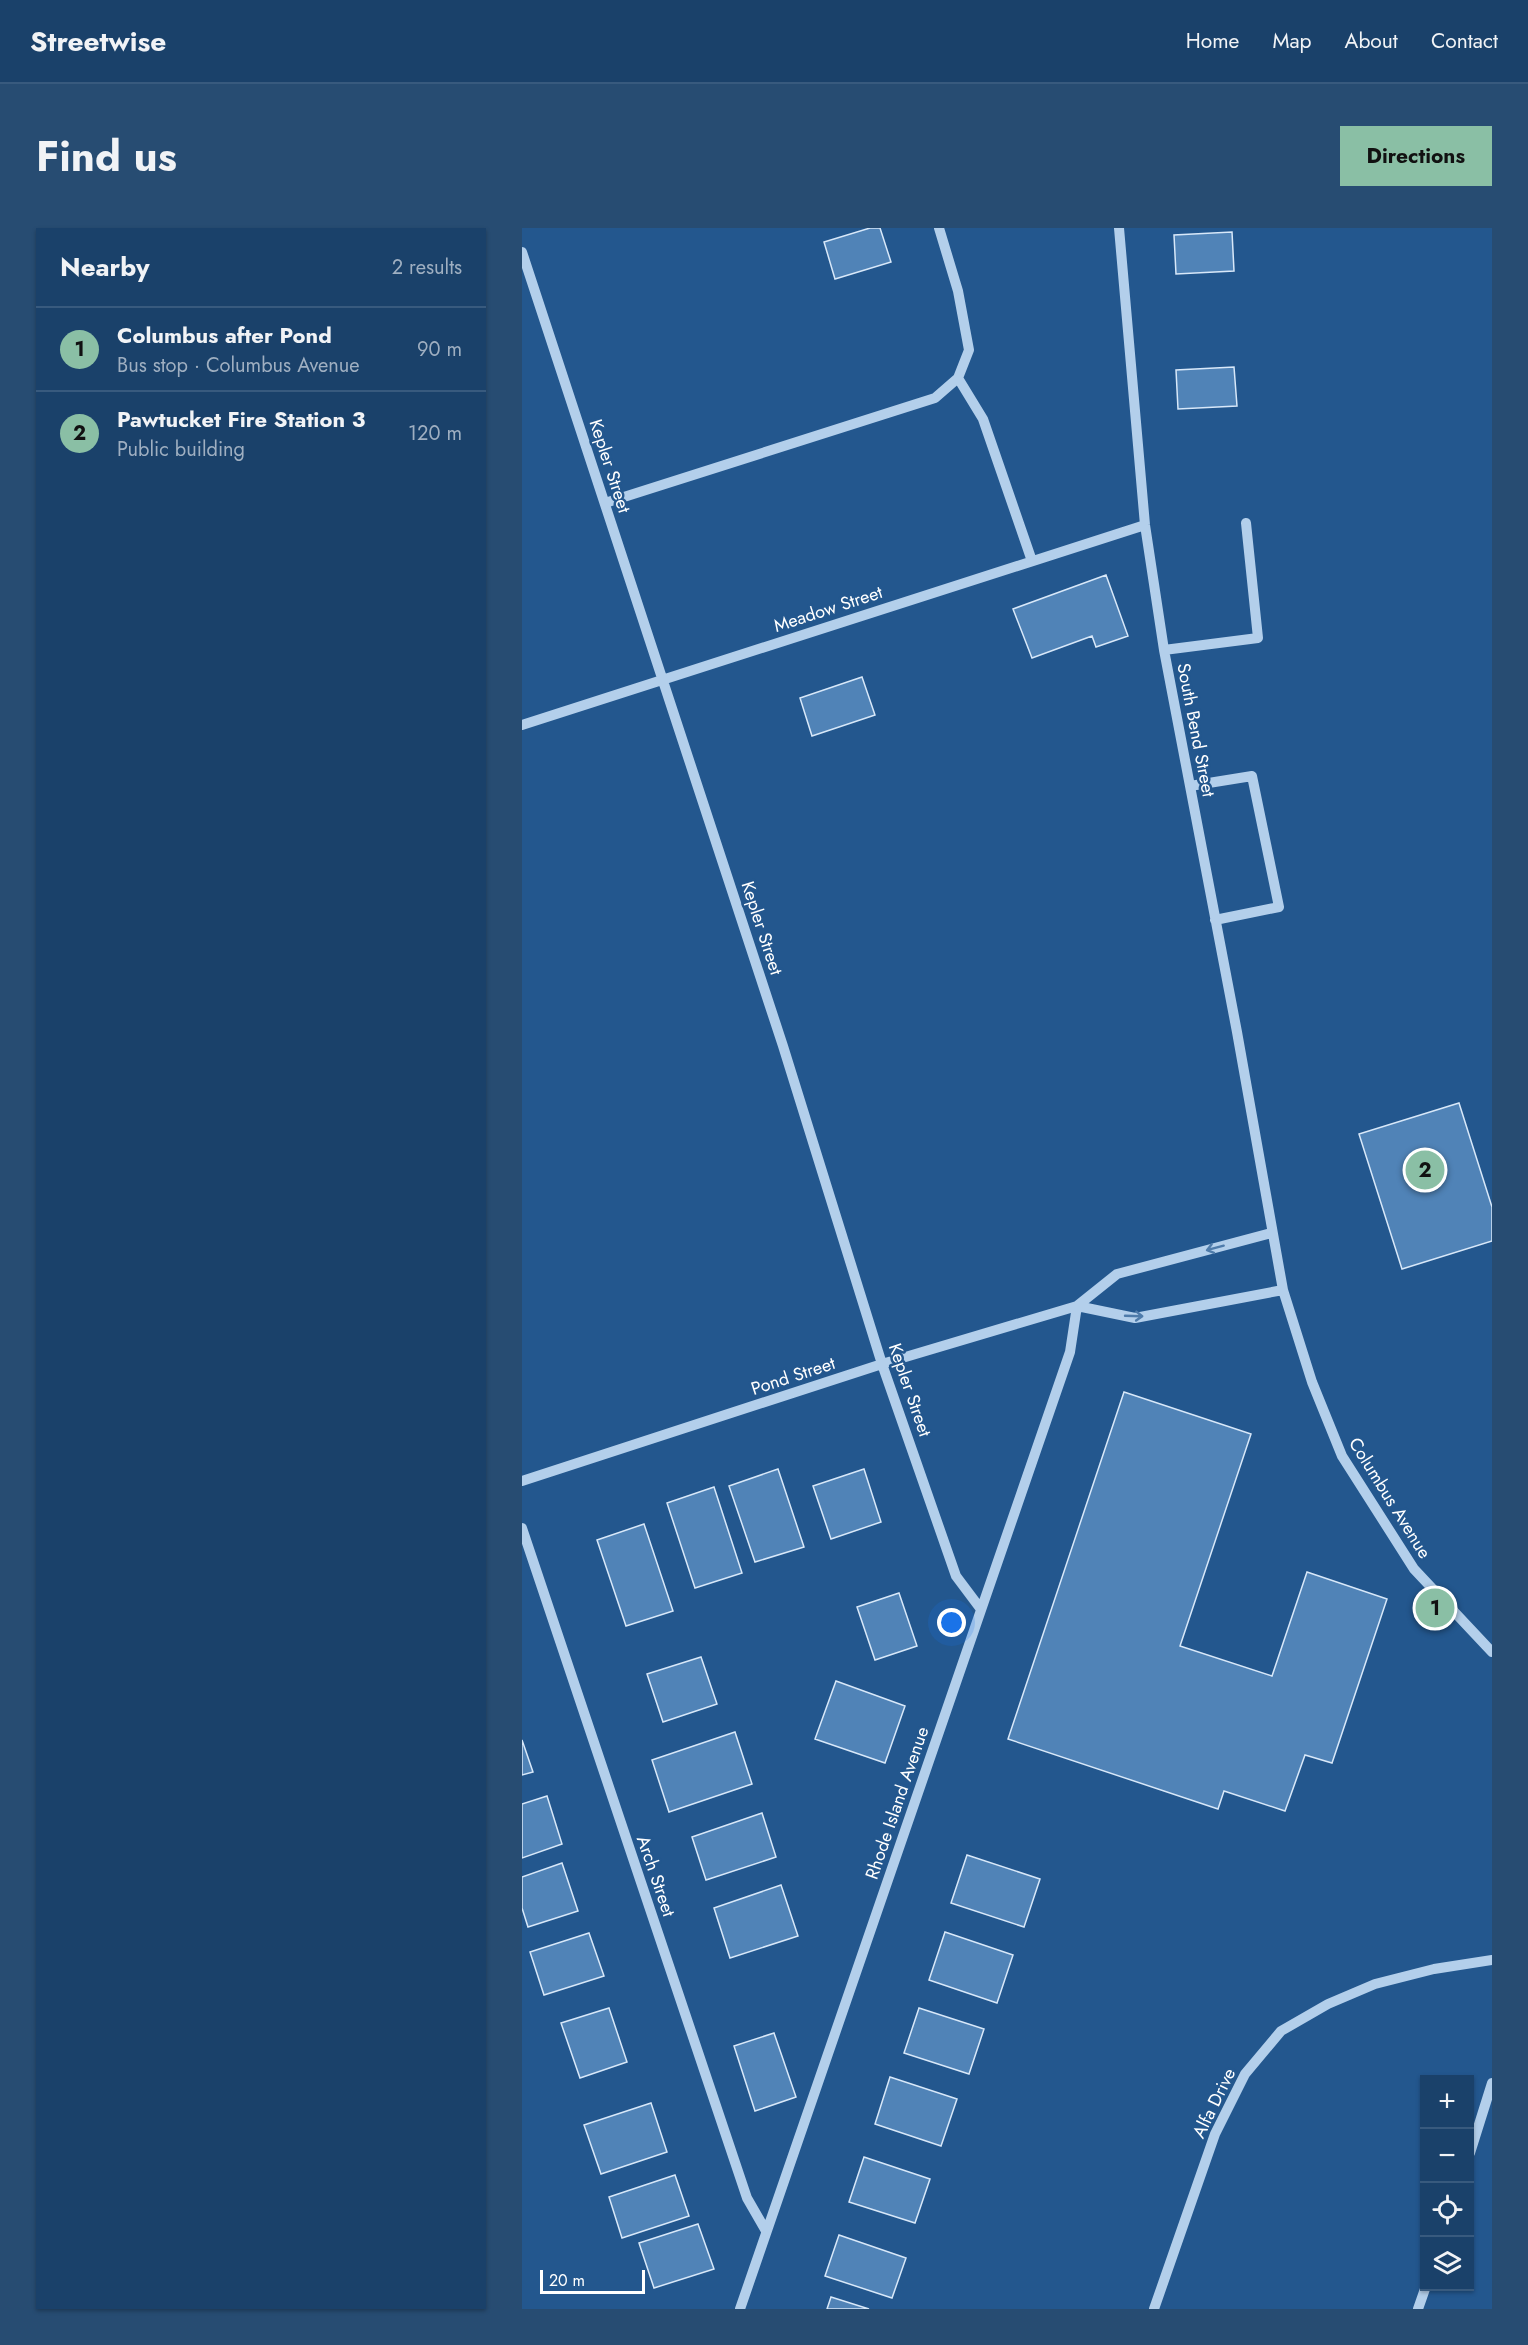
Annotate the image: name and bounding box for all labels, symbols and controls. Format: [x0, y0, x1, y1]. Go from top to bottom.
text: Streetwise [30, 21, 166, 62]
text: Home [1186, 26, 1239, 56]
text: Map [1272, 26, 1312, 56]
text: About [1345, 26, 1398, 56]
text: Contact [1431, 26, 1498, 56]
text: Find us [36, 126, 177, 187]
button: Directions [1340, 126, 1492, 186]
text: Nearby [60, 248, 149, 286]
text: 2 results [392, 253, 462, 282]
text: Columbus after Pond [117, 319, 332, 351]
text: 1 [74, 335, 85, 364]
text: 90 m [417, 335, 462, 364]
text: Bus stop · Columbus Avenue [117, 351, 359, 380]
text: Pawtucket Fire Station 3 [117, 403, 365, 435]
street label: Kepler Street [583, 416, 638, 517]
text: 2 [73, 419, 86, 448]
text: 120 m [408, 419, 462, 448]
text: Public building [117, 435, 245, 464]
street label: Meadow Street [770, 579, 886, 639]
street label: South Bend Street [1170, 661, 1222, 800]
street label: Kepler Street [735, 878, 790, 979]
pin: 2 [1406, 1148, 1444, 1192]
one-way arrow [1206, 1243, 1225, 1255]
one-way arrow [1124, 1310, 1143, 1321]
street label: Kepler Street [882, 1340, 938, 1441]
street label: Pond Street [748, 1350, 839, 1402]
street label: Columbus Avenue [1342, 1432, 1438, 1564]
pin: 1 [1416, 1586, 1454, 1630]
your location [937, 1608, 966, 1637]
street label: Rhode Island Avenue [859, 1723, 935, 1883]
street label: Arch Street [630, 1832, 682, 1921]
street label: Alfa Drive [1186, 2063, 1242, 2143]
map controls [1420, 2075, 1474, 2291]
button: + [1420, 2075, 1474, 2129]
button: − [1420, 2129, 1474, 2183]
button: locate [1420, 2183, 1474, 2237]
button: layers [1420, 2237, 1474, 2291]
scale bar [540, 2267, 645, 2294]
text: 20 m [549, 2269, 585, 2292]

